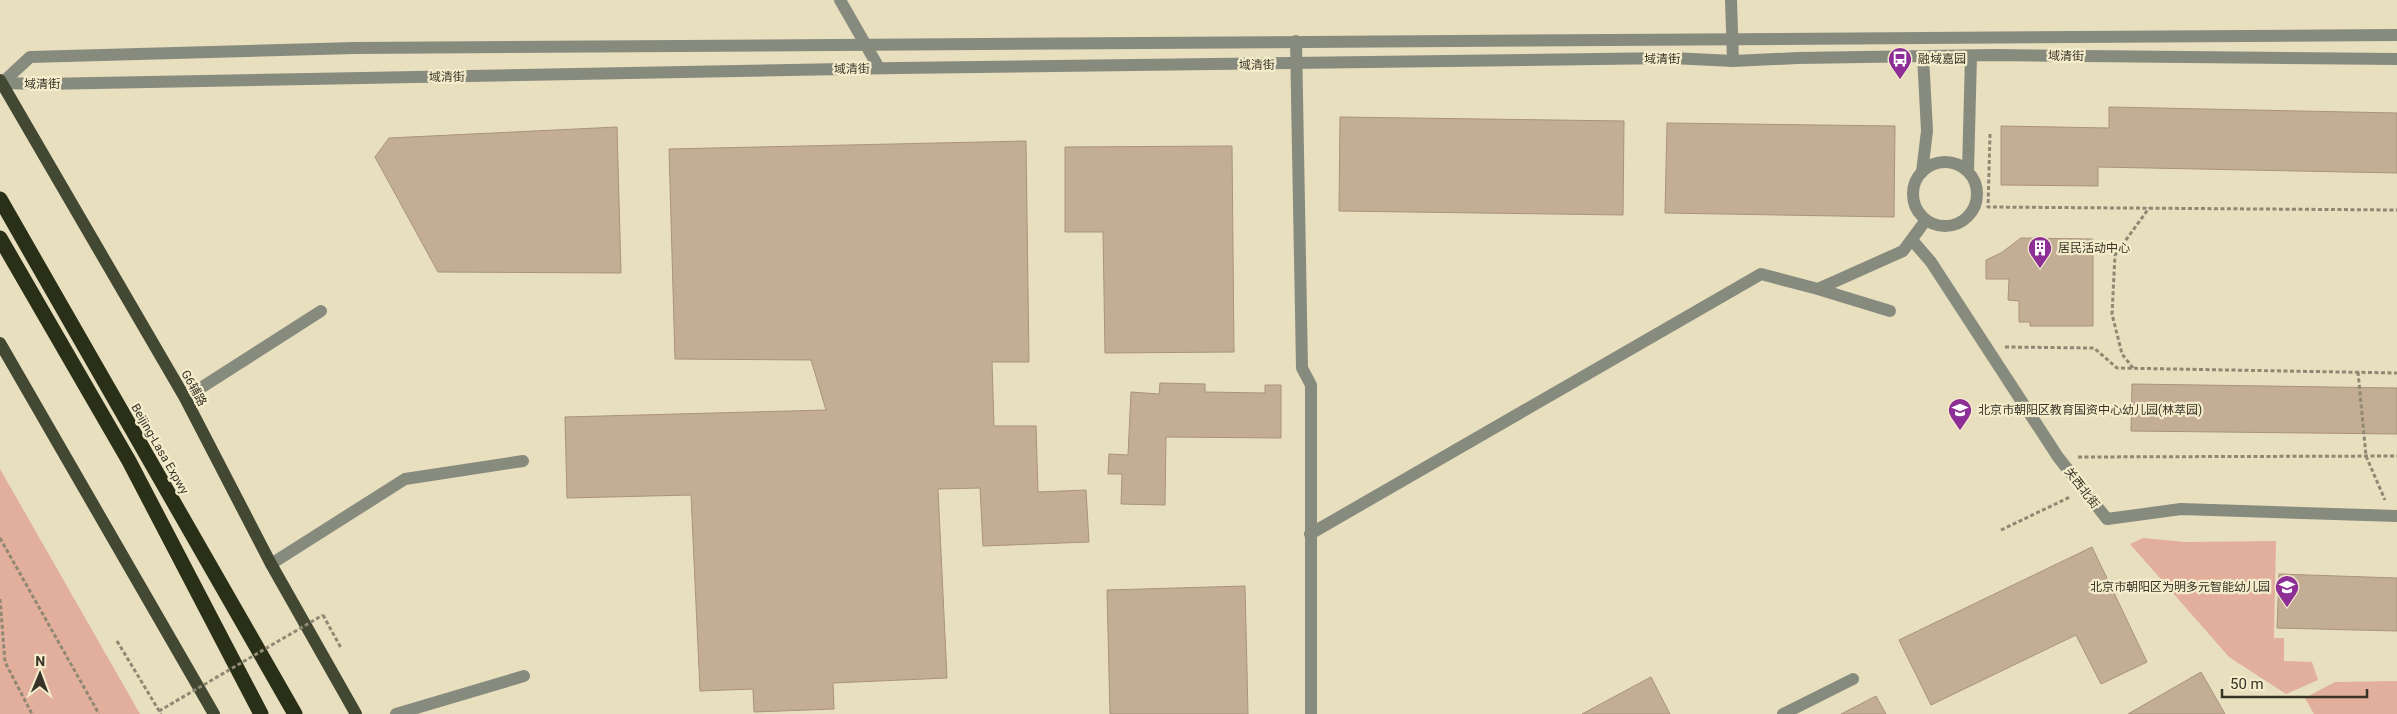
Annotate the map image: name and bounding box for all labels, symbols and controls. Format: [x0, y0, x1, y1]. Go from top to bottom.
bus stop icon: 融域嘉园 [1887, 46, 1913, 80]
street label: 域清街 [2048, 49, 2084, 63]
street label: 域清街 [1644, 52, 1680, 66]
place label: 融域嘉园 [1918, 52, 1966, 66]
street label: 域清街 [1239, 58, 1275, 72]
street label: 域清街 [834, 62, 870, 76]
street label: 域清街 [429, 70, 465, 84]
street label: 域清街 [24, 77, 60, 91]
building icon: 居民活动中心 [2027, 235, 2053, 269]
place label: 居民活动中心 [2058, 241, 2130, 255]
street label: G6辅路 [178, 368, 210, 408]
school or university icon: 北京市朝阳区教育国资中心幼儿园(林萃园) [1947, 397, 1973, 431]
street label: Beijing-Lasa Expwy [128, 401, 192, 497]
place label: 北京市朝阳区教育国资中心幼儿园(林萃园) [1978, 403, 2202, 417]
street label: 关西北街 [2062, 465, 2102, 511]
school or university icon: 北京市朝阳区为明多元智能幼儿园 [2274, 574, 2300, 608]
place label: 北京市朝阳区为明多元智能幼儿园 [2090, 580, 2270, 594]
north arrow [15, 649, 65, 699]
text: N [35, 653, 45, 669]
scale bar [2222, 666, 2367, 698]
text: 50 m [2230, 675, 2264, 693]

